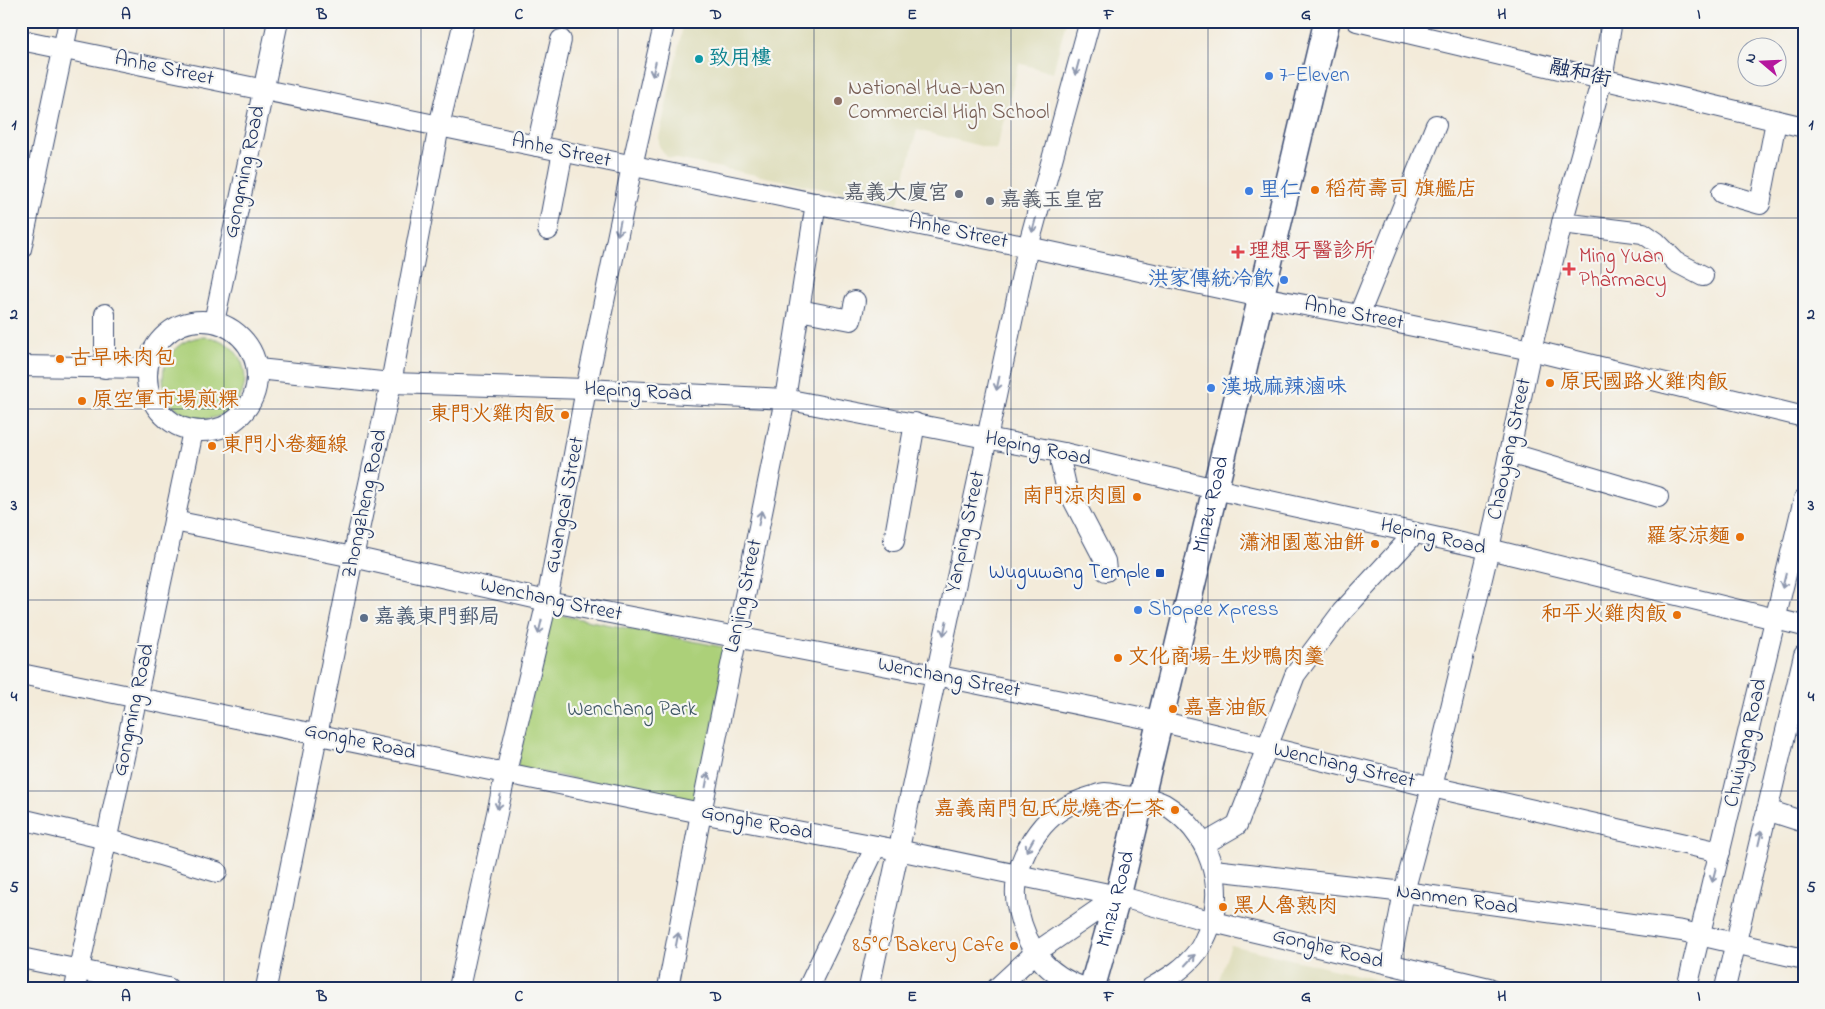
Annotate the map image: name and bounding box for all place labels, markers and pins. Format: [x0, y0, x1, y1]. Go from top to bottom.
place label: 致用樓 [709, 44, 772, 74]
marker: 致用樓 [693, 53, 705, 65]
place label: 7-Eleven [1279, 61, 1350, 91]
marker: 7-Eleven [1263, 70, 1275, 82]
place label: National Hua-Nan Commercial High School [848, 74, 1050, 130]
marker: National Hua-Nan Commercial High School [832, 95, 844, 107]
place label: 稻荷壽司 旗艦店 [1325, 175, 1477, 205]
place label: 里仁 [1259, 176, 1301, 206]
place label: 嘉義大廈宮 [844, 179, 949, 209]
marker: 稻荷壽司 旗艦店 [1309, 184, 1321, 196]
marker: 里仁 [1243, 185, 1255, 197]
place label: 嘉義玉皇宮 [1000, 186, 1105, 216]
marker: 嘉義大廈宮 [953, 188, 965, 200]
marker: 嘉義玉皇宮 [984, 195, 996, 207]
place label: 理想牙醫診所 [1249, 237, 1375, 267]
place label: Ming Yuan Pharmacy [1579, 242, 1666, 298]
marker: 理想牙醫診所 [1231, 245, 1245, 259]
marker: Ming Yuan Pharmacy [1563, 263, 1575, 275]
place label: 洪家傳統冷飲 [1148, 265, 1274, 295]
marker: 洪家傳統冷飲 [1278, 274, 1290, 286]
place label: 古早味肉包 [70, 344, 175, 374]
marker: 古早味肉包 [54, 353, 66, 365]
place label: 原民國路火雞肉飯 [1560, 368, 1728, 398]
place label: 漢城麻辣滷味 [1221, 373, 1347, 403]
marker: 原民國路火雞肉飯 [1544, 377, 1556, 389]
marker: 漢城麻辣滷味 [1205, 382, 1217, 394]
place label: 原空軍市場煎粿 [92, 386, 239, 416]
marker: 原空軍市場煎粿 [76, 395, 88, 407]
place label: 東門火雞肉飯 [429, 400, 555, 430]
marker: 東門火雞肉飯 [559, 409, 571, 421]
place label: 東門小卷麵線 [222, 431, 348, 461]
marker: 東門小卷麵線 [206, 440, 218, 452]
place label: 南門涼肉圓 [1022, 482, 1127, 512]
marker: 南門涼肉圓 [1131, 491, 1143, 503]
place label: 羅家涼麵 [1646, 522, 1730, 552]
place label: 瀟湘園蔥油餅 [1239, 529, 1365, 559]
marker: 羅家涼麵 [1734, 531, 1746, 543]
marker: 瀟湘園蔥油餅 [1369, 538, 1381, 550]
place label: Wuguwang Temple [989, 558, 1151, 590]
marker: Wuguwang Temple [1154, 567, 1166, 579]
place label: Shopee Xpress [1148, 595, 1279, 625]
place label: 和平火雞肉飯 [1541, 600, 1667, 630]
place label: 嘉義東門郵局 [374, 603, 500, 633]
marker: Shopee Xpress [1132, 604, 1144, 616]
marker: 和平火雞肉飯 [1671, 609, 1683, 621]
marker: 嘉義東門郵局 [358, 612, 370, 624]
place label: 文化商場-生炒鴨肉羹 [1128, 643, 1325, 673]
marker: 文化商場-生炒鴨肉羹 [1112, 652, 1124, 664]
place label: 嘉喜油飯 [1183, 694, 1267, 724]
marker: 嘉喜油飯 [1167, 703, 1179, 715]
place label: 嘉義南門包氏炭燒杏仁茶 [934, 795, 1165, 825]
marker: 嘉義南門包氏炭燒杏仁茶 [1169, 804, 1181, 816]
place label: 黑人魯熟肉 [1233, 892, 1338, 922]
marker: 黑人魯熟肉 [1217, 901, 1229, 913]
place label: 85°C Bakery Cafe [852, 931, 1005, 963]
marker: 85°C Bakery Cafe [1008, 940, 1020, 952]

